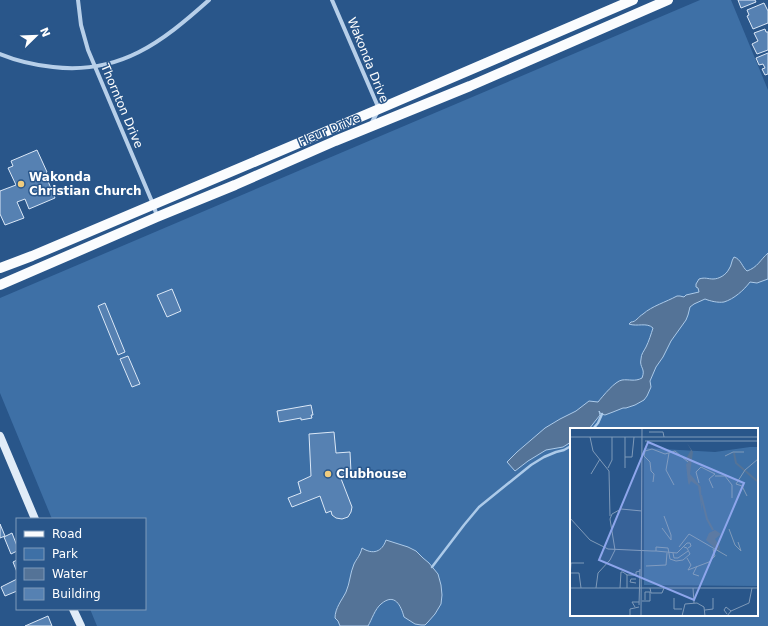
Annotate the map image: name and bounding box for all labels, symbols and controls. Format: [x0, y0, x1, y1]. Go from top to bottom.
street label: Wakonda Drive [345, 15, 391, 105]
north arrow [16, 16, 56, 56]
text: N [37, 26, 53, 39]
street label: Thornton Drive [98, 61, 146, 150]
street label: Fleur Drive [296, 111, 362, 149]
place label: Wakonda Christian Church [29, 170, 142, 198]
marker: Wakonda Christian Church [16, 179, 26, 189]
inset map [570, 428, 758, 616]
place label: Clubhouse [336, 467, 407, 481]
marker: Clubhouse [323, 469, 333, 479]
legend [16, 518, 146, 610]
text: Road [52, 527, 82, 541]
text: Park [52, 547, 78, 561]
text: Water [52, 567, 88, 581]
text: Building [52, 587, 101, 601]

